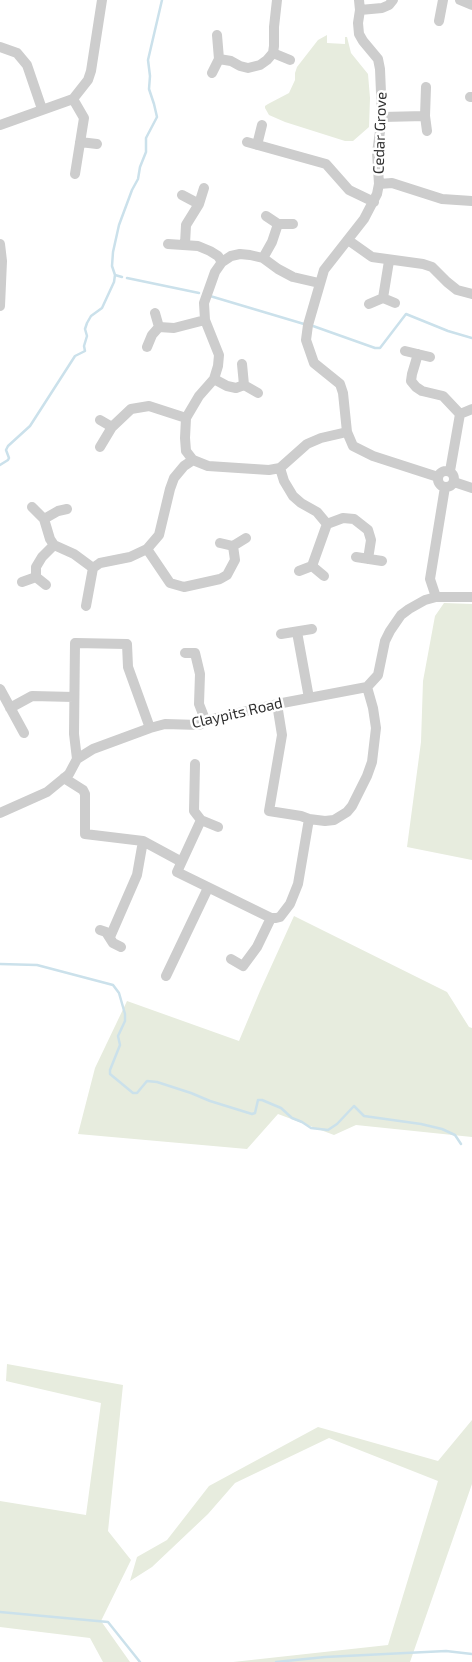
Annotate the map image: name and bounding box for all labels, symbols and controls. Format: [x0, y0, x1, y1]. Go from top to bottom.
street label: Cedar Grove [370, 92, 390, 174]
street label: Claypits Road [190, 694, 284, 732]

